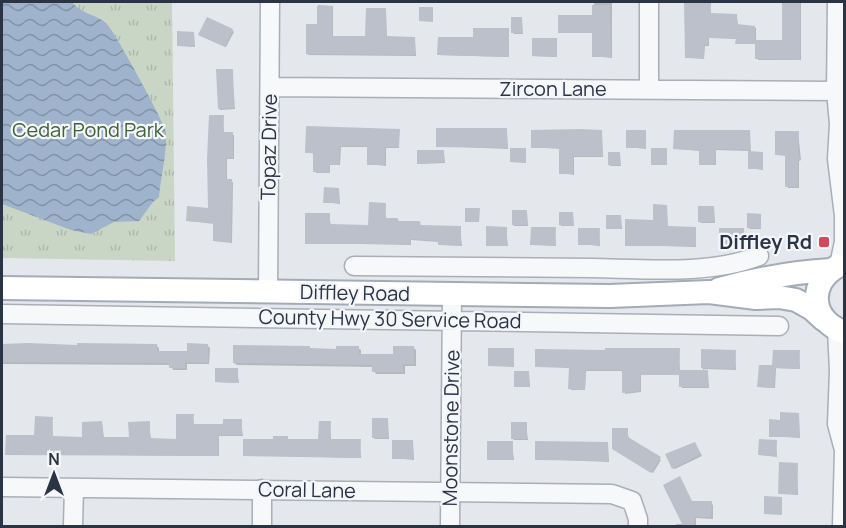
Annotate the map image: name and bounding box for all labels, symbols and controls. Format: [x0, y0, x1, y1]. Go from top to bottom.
street label: Zircon Lane [499, 75, 607, 102]
street label: Topaz Drive [254, 94, 283, 200]
park label: Cedar Pond Park [12, 116, 165, 143]
place label: Diffley Rd [719, 228, 812, 255]
marker: Diffley Rd [817, 235, 831, 249]
street label: Diffley Road [300, 278, 410, 307]
street label: County Hwy 30 Service Road [258, 303, 522, 334]
street label: Moonstone Drive [436, 349, 465, 506]
north arrow [24, 444, 84, 504]
text: N [48, 448, 60, 470]
street label: Coral Lane [258, 475, 356, 504]

